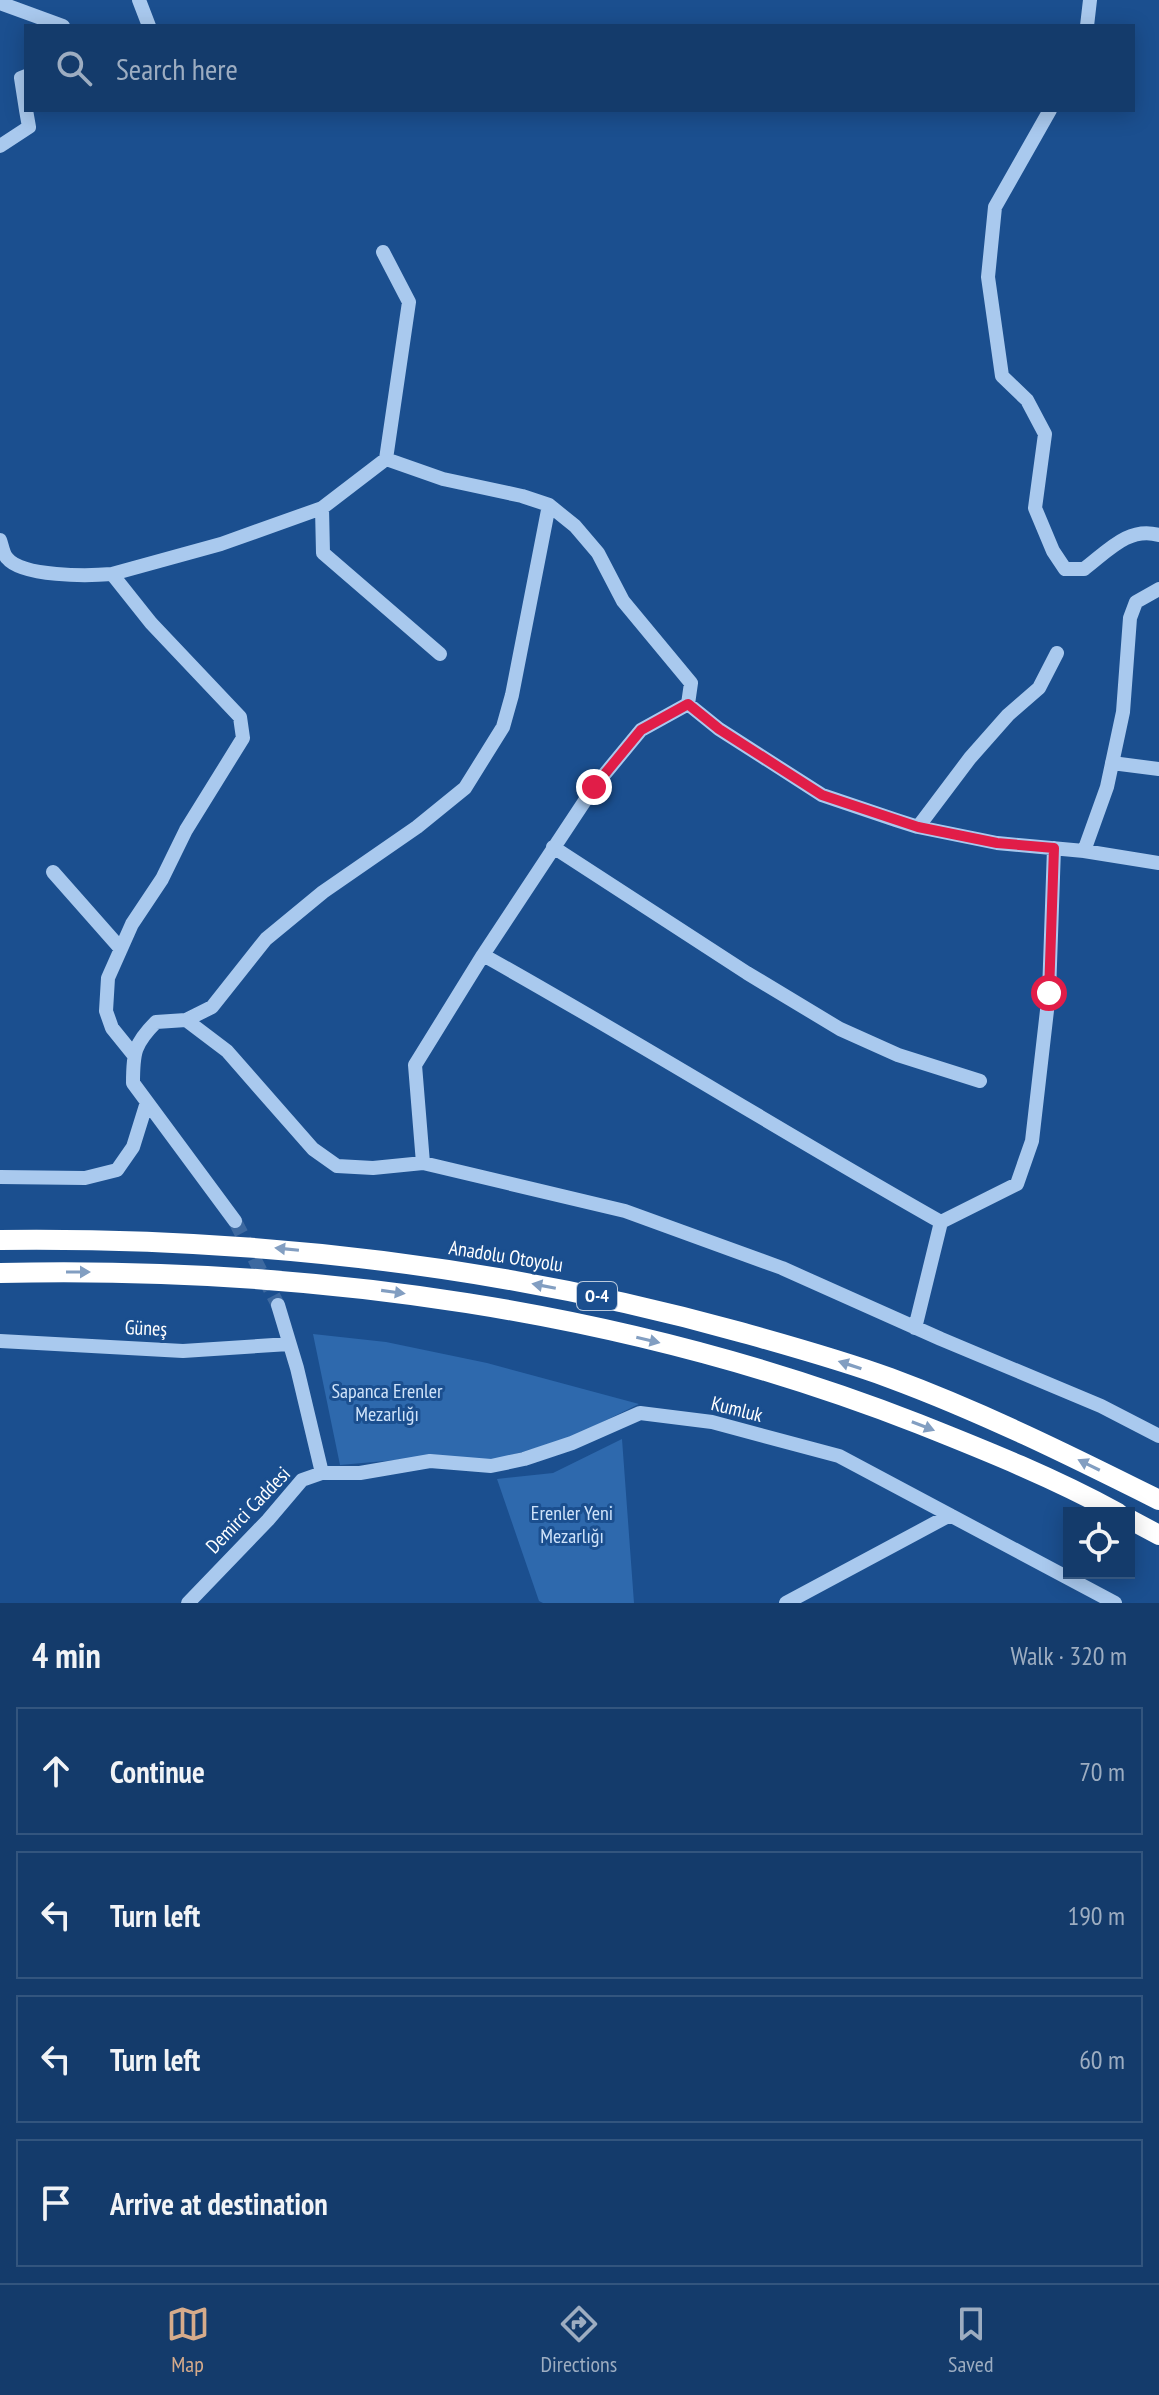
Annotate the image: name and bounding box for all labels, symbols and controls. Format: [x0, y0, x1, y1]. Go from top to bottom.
search box [24, 24, 1135, 112]
icon: search [52, 46, 96, 90]
text: Search here [116, 49, 238, 88]
route end [576, 769, 612, 805]
route start [1031, 975, 1067, 1011]
street label: Anadolu Otoyolu [447, 1234, 565, 1278]
one-way arrow [274, 1243, 299, 1256]
one-way arrow [66, 1266, 91, 1278]
one-way arrow [531, 1279, 556, 1291]
road number: O-4 [577, 1282, 617, 1310]
one-way arrow [381, 1286, 406, 1299]
street label: Güneş [124, 1314, 168, 1342]
one-way arrow [636, 1334, 661, 1347]
one-way arrow [837, 1358, 861, 1371]
park label: Sapanca Erenler Mezarlığı [332, 1378, 443, 1427]
street label: Kumluk [709, 1390, 766, 1428]
one-way arrow [911, 1420, 935, 1433]
one-way arrow [1078, 1459, 1101, 1472]
street label: Demirci Caddesi [200, 1461, 296, 1559]
park label: Erenler Yeni Mezarlığı [531, 1500, 613, 1549]
map controls [1063, 1507, 1135, 1579]
button: locate [1063, 1507, 1135, 1579]
text: 4 min [32, 1633, 101, 1677]
text: Walk · 320 m [1010, 1639, 1127, 1672]
icon: ahead [34, 1749, 78, 1793]
text: Continue [110, 1752, 205, 1791]
text: 70 m [1079, 1755, 1125, 1788]
icon: left [34, 1893, 78, 1937]
text: Turn left [110, 1896, 200, 1935]
text: 190 m [1067, 1899, 1125, 1932]
icon: left [34, 2037, 78, 2081]
text: Turn left [110, 2040, 200, 2079]
text: 60 m [1079, 2043, 1125, 2076]
icon: arrive [34, 2181, 78, 2225]
text: Arrive at destination [110, 2184, 328, 2223]
tab: Map [166, 2302, 210, 2378]
tab: Directions [541, 2302, 617, 2378]
tab: Saved [948, 2302, 993, 2378]

